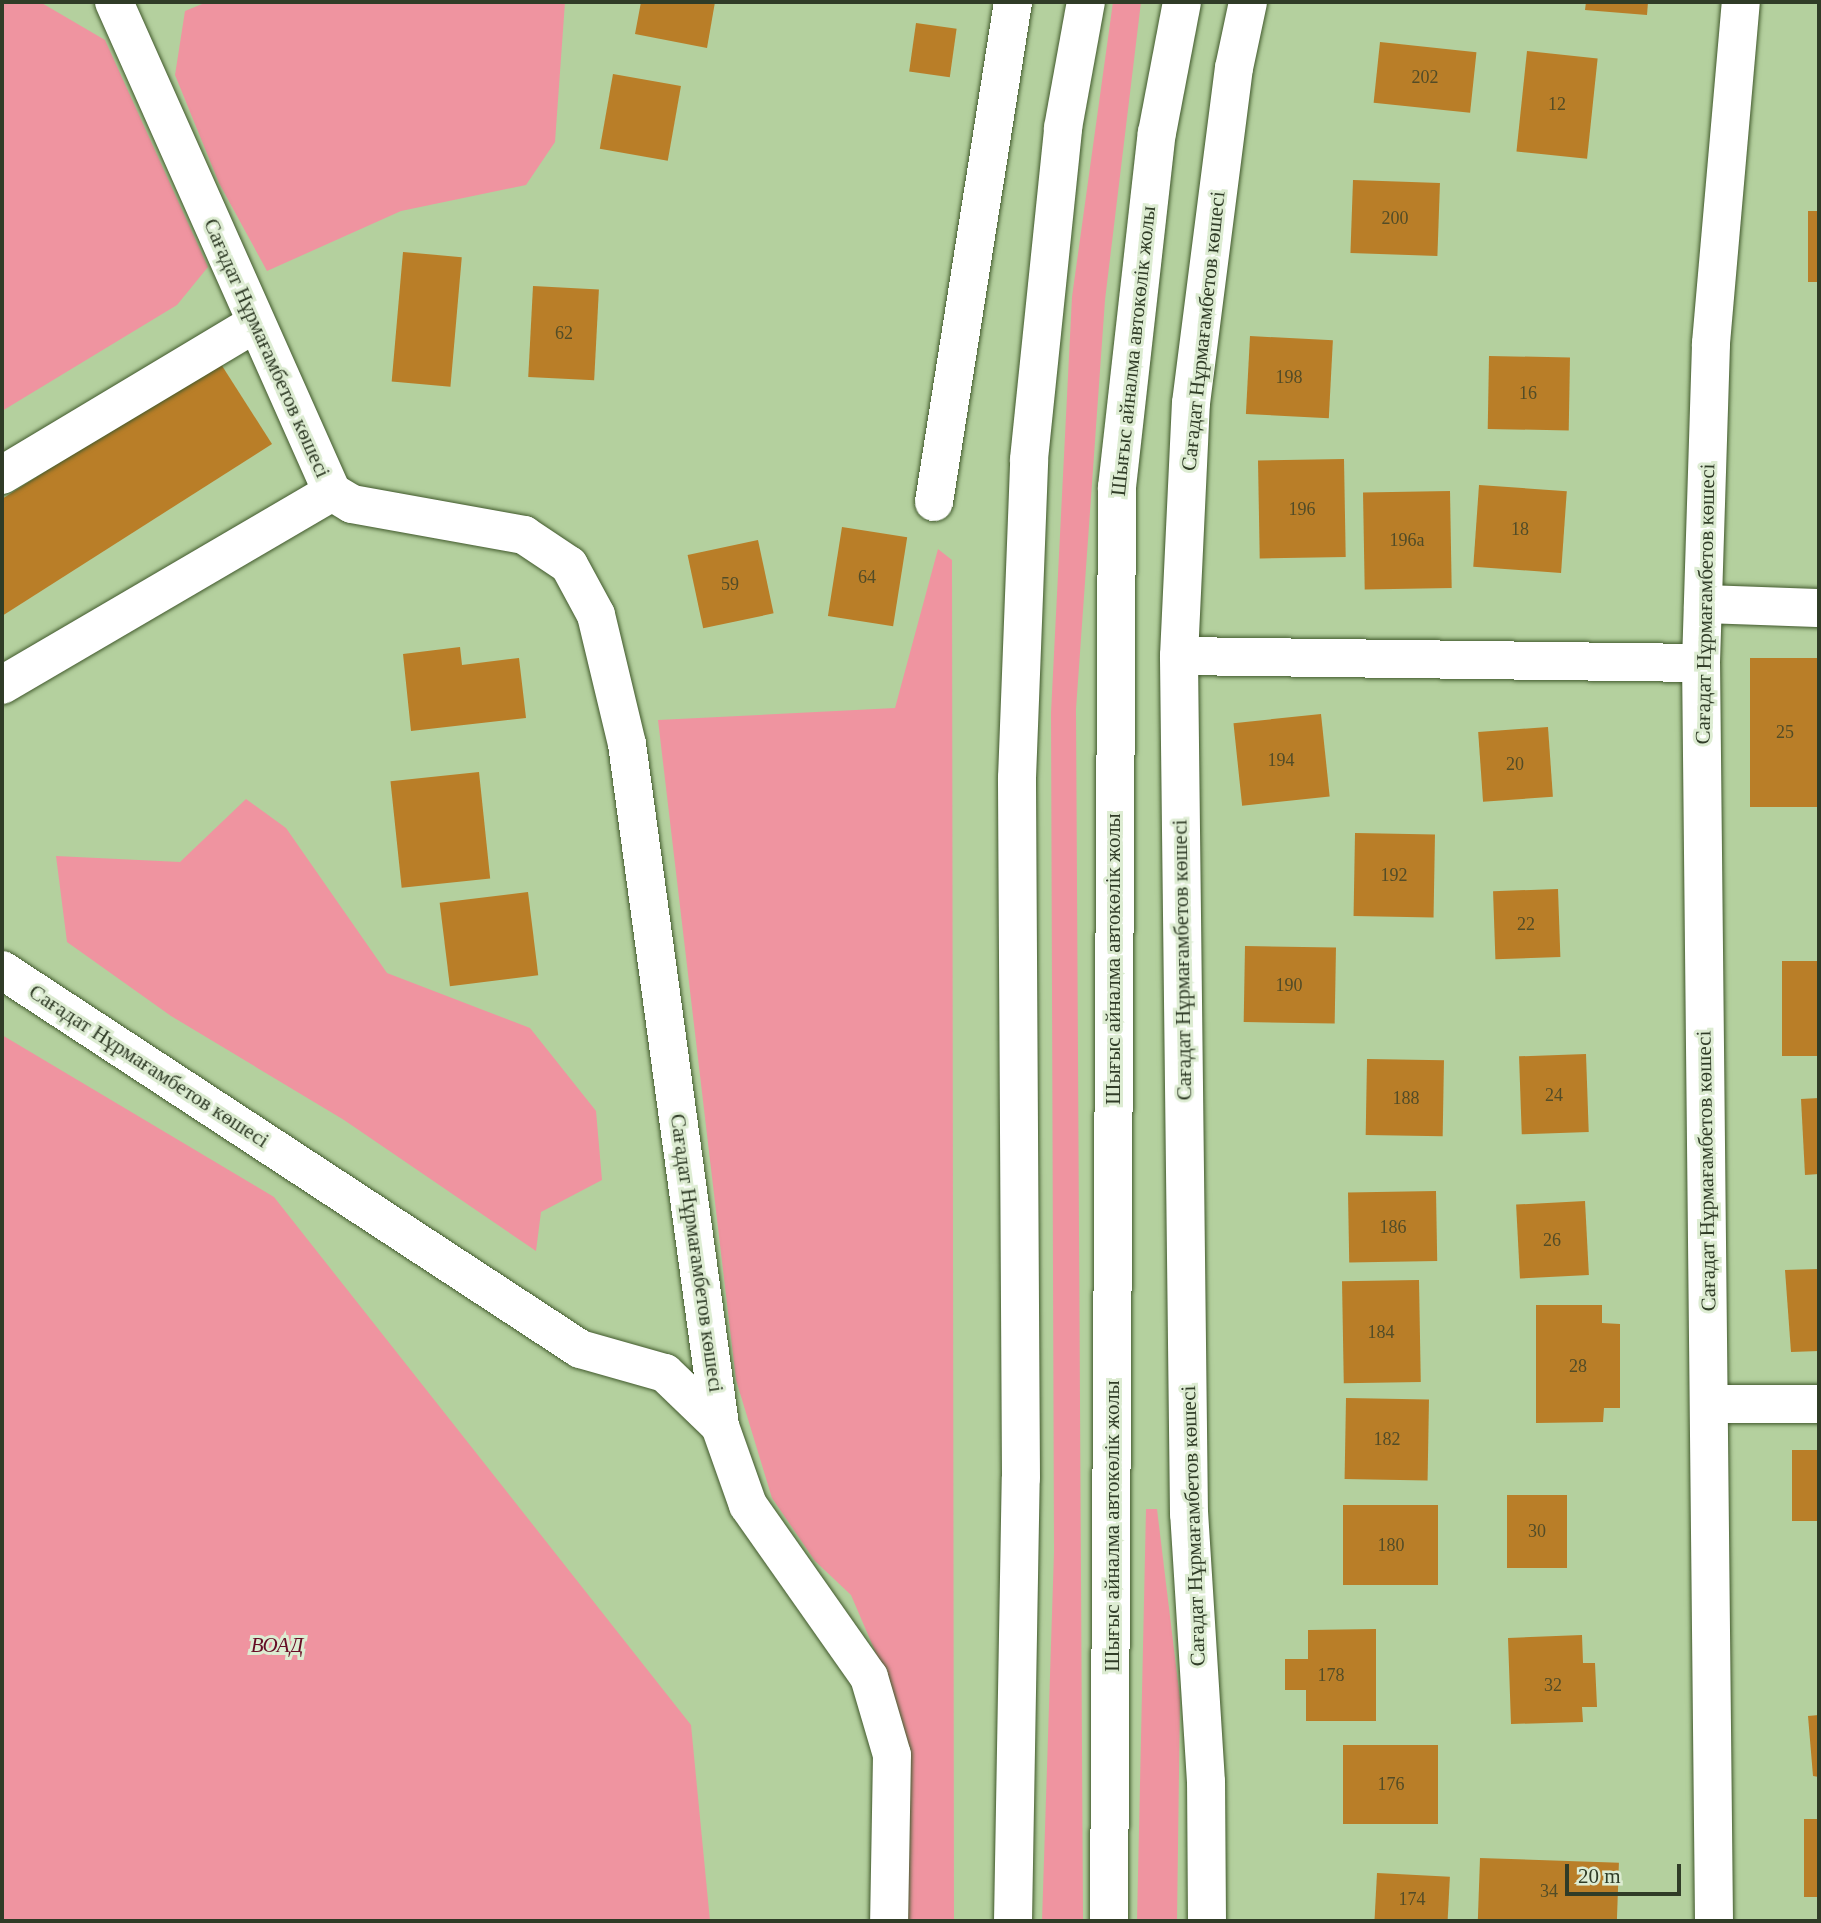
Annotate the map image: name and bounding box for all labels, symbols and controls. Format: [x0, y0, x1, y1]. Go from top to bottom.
house number: 202 [1412, 66, 1438, 88]
house number: 12 [1548, 93, 1566, 115]
street label: Сағадат Нұрмағамбетов көшесі [1176, 190, 1230, 472]
street label: Шығыс айналма автокөлік жолы [1105, 205, 1161, 497]
house number: 200 [1382, 207, 1408, 229]
street label: Сағадат Нұрмағамбетов көшесі [198, 215, 336, 481]
house number: 62 [555, 322, 573, 344]
house number: 198 [1276, 366, 1302, 388]
house number: 16 [1519, 382, 1537, 404]
street label: Сағадат Нұрмағамбетов көшесі [1690, 463, 1720, 745]
house number: 196 [1288, 498, 1316, 520]
house number: 18 [1511, 518, 1529, 540]
house number: 196а [1390, 529, 1424, 551]
house number: 64 [858, 566, 876, 588]
house number: 59 [721, 573, 739, 595]
house number: 25 [1776, 721, 1794, 743]
house number: 194 [1268, 749, 1294, 771]
house number: 20 [1506, 753, 1524, 775]
street label: Шығыс айналма автокөлік жолы [1100, 813, 1126, 1105]
street label: Сағадат Нұрмағамбетов көшесі [1167, 819, 1197, 1101]
house number: 192 [1380, 864, 1408, 886]
house number: 22 [1517, 913, 1535, 935]
house number: 190 [1276, 974, 1302, 996]
street label: Сағадат Нұрмағамбетов көшесі [24, 979, 274, 1153]
street label: Сағадат Нұрмағамбетов көшесі [1691, 1030, 1721, 1312]
house number: 24 [1545, 1084, 1563, 1106]
house number: 188 [1392, 1087, 1420, 1109]
street label: Сағадат Нұрмағамбетов көшесі [665, 1112, 729, 1394]
house number: 186 [1380, 1216, 1406, 1238]
house number: 26 [1543, 1229, 1561, 1251]
house number: 184 [1368, 1321, 1394, 1343]
house number: 28 [1569, 1355, 1587, 1377]
street label: Шығыс айналма автокөлік жолы [1099, 1380, 1125, 1672]
street label: Сағадат Нұрмағамбетов көшесі [1176, 1385, 1210, 1667]
house number: 182 [1374, 1428, 1400, 1450]
house number: 30 [1528, 1520, 1546, 1542]
house number: 180 [1378, 1534, 1404, 1556]
park label: ВОАД [251, 1632, 303, 1658]
house number: 178 [1318, 1664, 1344, 1686]
house number: 32 [1544, 1674, 1562, 1696]
house number: 176 [1378, 1773, 1404, 1795]
scale bar [1569, 1850, 1685, 1894]
text: 20 m [1578, 1864, 1621, 1888]
house number: 34 [1540, 1880, 1558, 1902]
house number: 174 [1399, 1888, 1426, 1910]

